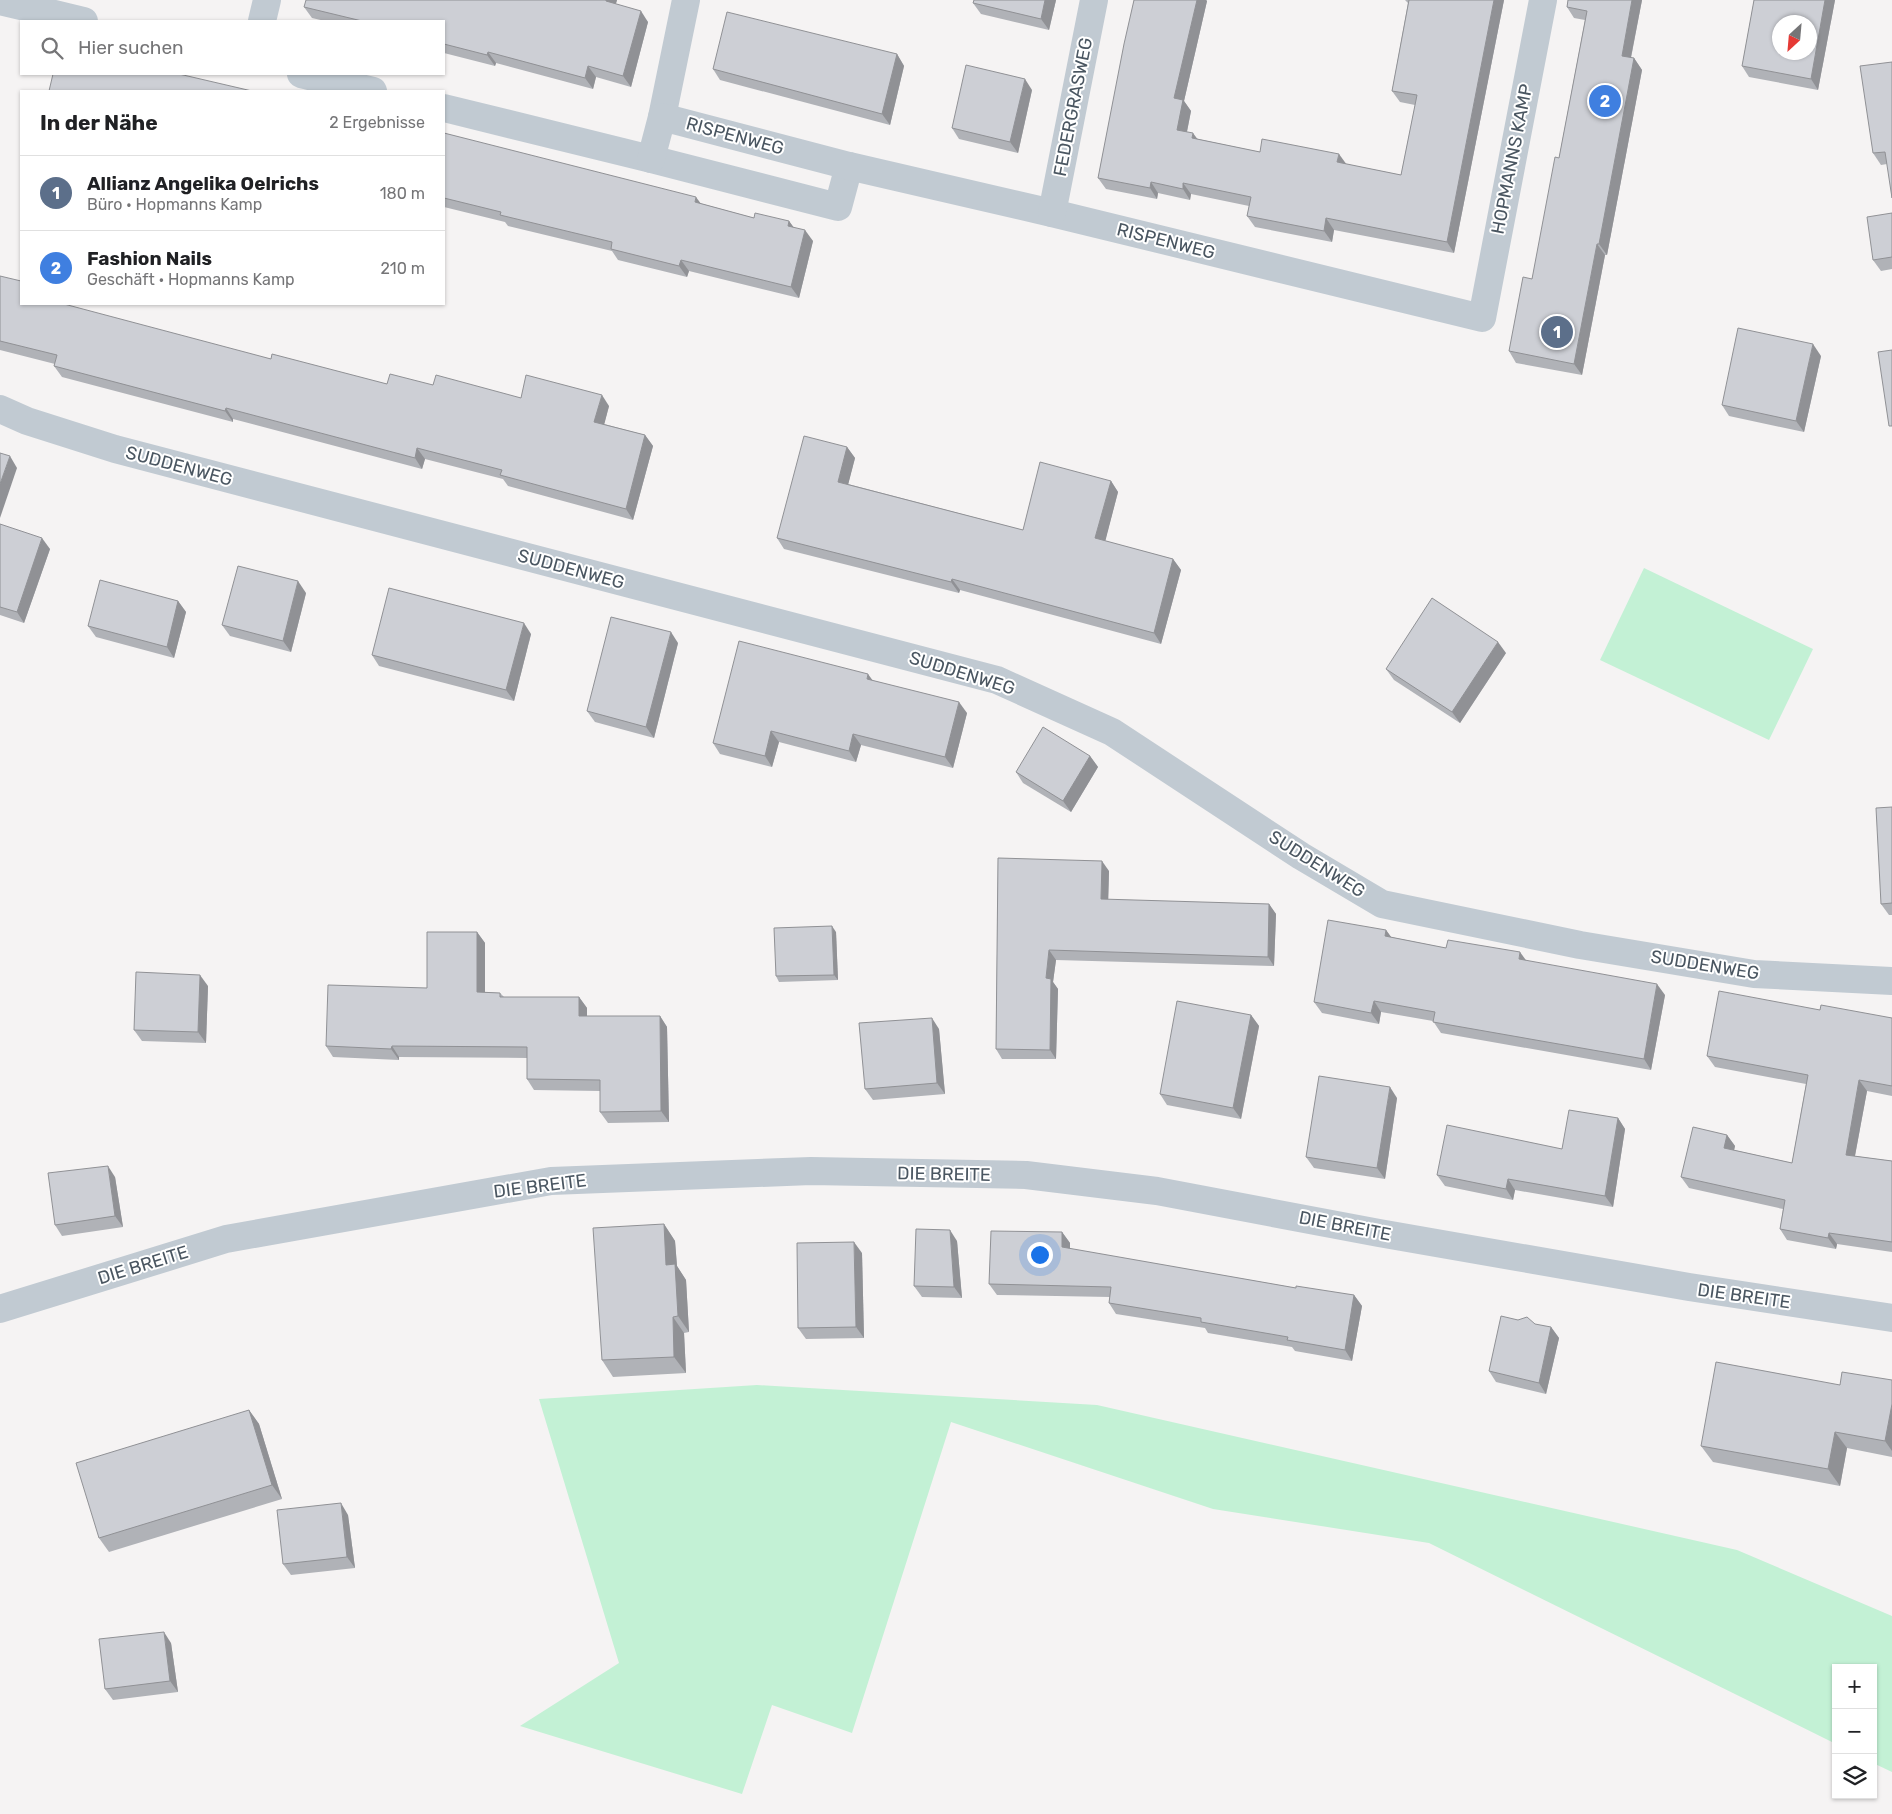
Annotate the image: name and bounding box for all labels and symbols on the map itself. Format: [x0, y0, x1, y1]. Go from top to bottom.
north arrow [1772, 15, 1817, 60]
street label: FEDERGRASWEG [1049, 36, 1097, 178]
street label: HOPMANNS KAMP [1487, 82, 1537, 236]
pin: 2 [1589, 82, 1621, 120]
street label: RISPENWEG [684, 112, 786, 160]
street label: RISPENWEG [1115, 218, 1217, 264]
pin: 1 [1541, 313, 1573, 351]
street label: SUDDENWEG [123, 441, 235, 491]
street label: SUDDENWEG [515, 544, 627, 594]
street label: SUDDENWEG [906, 646, 1018, 700]
street label: SUDDENWEG [1265, 826, 1369, 902]
street label: SUDDENWEG [1649, 946, 1761, 984]
street label: DIE BREITE [897, 1162, 991, 1186]
street label: DIE BREITE [492, 1169, 588, 1203]
street label: DIE BREITE [1297, 1206, 1393, 1246]
street label: DIE BREITE [95, 1241, 191, 1289]
your location [1027, 1242, 1053, 1268]
street label: DIE BREITE [1696, 1279, 1792, 1313]

